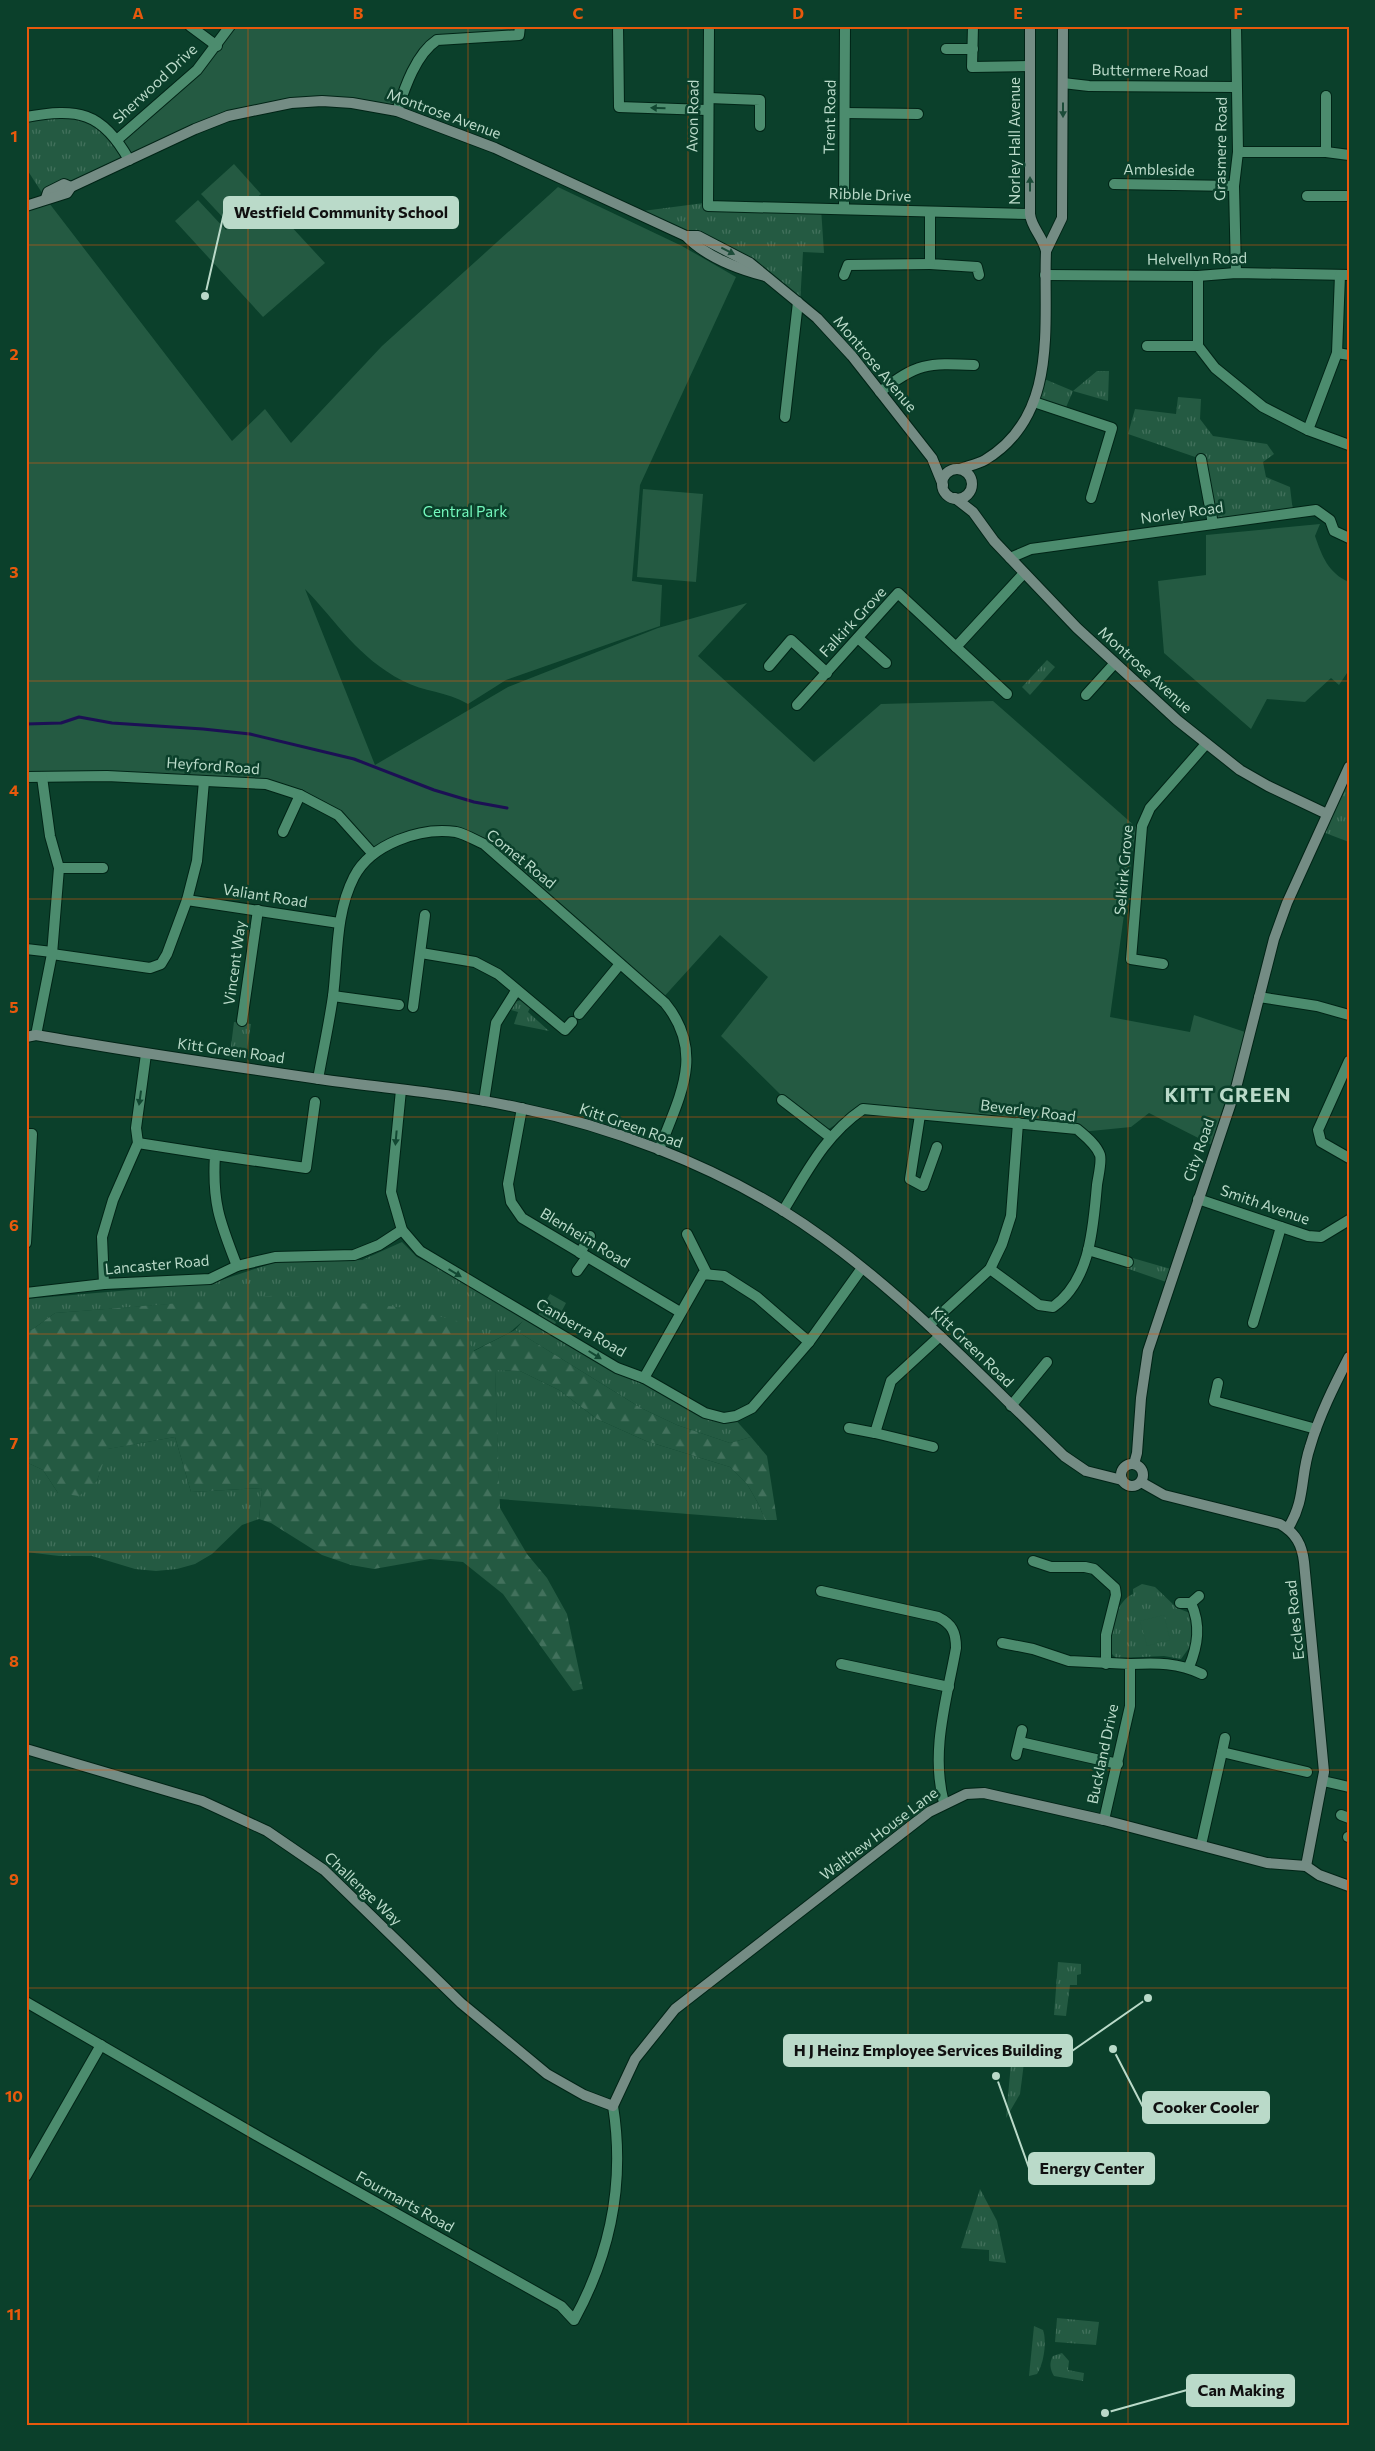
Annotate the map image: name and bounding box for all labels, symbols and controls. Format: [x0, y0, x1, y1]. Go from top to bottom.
text: A [132, 3, 144, 22]
text: B [353, 3, 364, 22]
text: C [573, 3, 584, 22]
text: D [792, 3, 804, 22]
text: E [1013, 3, 1023, 22]
text: F [1233, 3, 1243, 22]
street label: Sherwood Drive [108, 40, 200, 127]
street label: Buttermere Road [1092, 60, 1209, 80]
street label: Norley Hall Avenue [1005, 77, 1023, 205]
street label: Avon Road [682, 79, 702, 152]
street label: Trent Road [819, 80, 839, 154]
street label: Montrose Avenue [385, 84, 504, 142]
street label: Grasmere Road [1210, 97, 1230, 201]
one-way arrow [1059, 102, 1067, 118]
one-way arrow [650, 104, 666, 112]
text: 1 [10, 126, 18, 145]
street label: Ambleside [1123, 159, 1195, 179]
one-way arrow [1026, 176, 1034, 192]
street label: Ribble Drive [829, 184, 912, 204]
callout: Westfield Community School [224, 197, 458, 228]
text: Westfield Community School [234, 202, 448, 221]
one-way arrow [720, 247, 735, 255]
street label: Helvellyn Road [1147, 248, 1247, 268]
street label: Montrose Avenue [830, 312, 921, 415]
text: 2 [9, 344, 19, 363]
street label: Norley Road [1139, 497, 1224, 527]
park label: Central Park [423, 502, 507, 520]
text: 3 [9, 562, 19, 581]
street label: Falkirk Grove [815, 582, 889, 660]
street label: Montrose Avenue [1095, 622, 1196, 716]
street label: Heyford Road [166, 753, 260, 777]
text: 4 [9, 780, 19, 799]
street label: Selkirk Grove [1110, 824, 1136, 916]
street label: Comet Road [483, 825, 560, 892]
street label: Valiant Road [222, 879, 309, 911]
street label: Vincent Way [219, 919, 249, 1007]
text: 5 [9, 997, 19, 1016]
street label: Kitt Green Road [176, 1034, 286, 1066]
district label: KITT GREEN [1164, 1082, 1292, 1106]
one-way arrow [136, 1091, 144, 1107]
street label: Beverley Road [979, 1095, 1077, 1125]
street label: Kitt Green Road [577, 1099, 685, 1151]
street label: City Road [1179, 1116, 1217, 1184]
one-way arrow [392, 1131, 400, 1147]
street label: Smith Avenue [1218, 1180, 1312, 1228]
street label: Blenheim Road [537, 1203, 634, 1271]
text: 6 [9, 1215, 19, 1234]
street label: Lancaster Road [104, 1250, 210, 1278]
one-way arrow [449, 1268, 462, 1277]
street label: Canberra Road [533, 1294, 630, 1360]
street label: Kitt Green Road [928, 1302, 1018, 1390]
one-way arrow [589, 1350, 602, 1359]
text: 7 [10, 1433, 19, 1452]
street label: Eccles Road [1281, 1579, 1307, 1661]
text: 8 [9, 1651, 19, 1670]
street label: Buckland Drive [1083, 1702, 1121, 1805]
street label: Walthew House Lane [816, 1783, 941, 1883]
street label: Challenge Way [321, 1848, 406, 1929]
text: 9 [9, 1869, 19, 1888]
callout: H J Heinz Employee Services Building [784, 2035, 1072, 2066]
text: H J Heinz Employee Services Building [794, 2040, 1062, 2059]
text: 10 [5, 2086, 23, 2105]
callout: Cooker Cooler [1143, 2092, 1269, 2123]
text: Cooker Cooler [1153, 2097, 1260, 2116]
callout: Energy Center [1029, 2153, 1154, 2184]
text: Energy Center [1040, 2158, 1145, 2177]
street label: Fourmarts Road [353, 2167, 458, 2236]
text: 11 [7, 2304, 21, 2323]
callout: Can Making [1187, 2375, 1294, 2406]
text: Can Making [1197, 2380, 1285, 2399]

